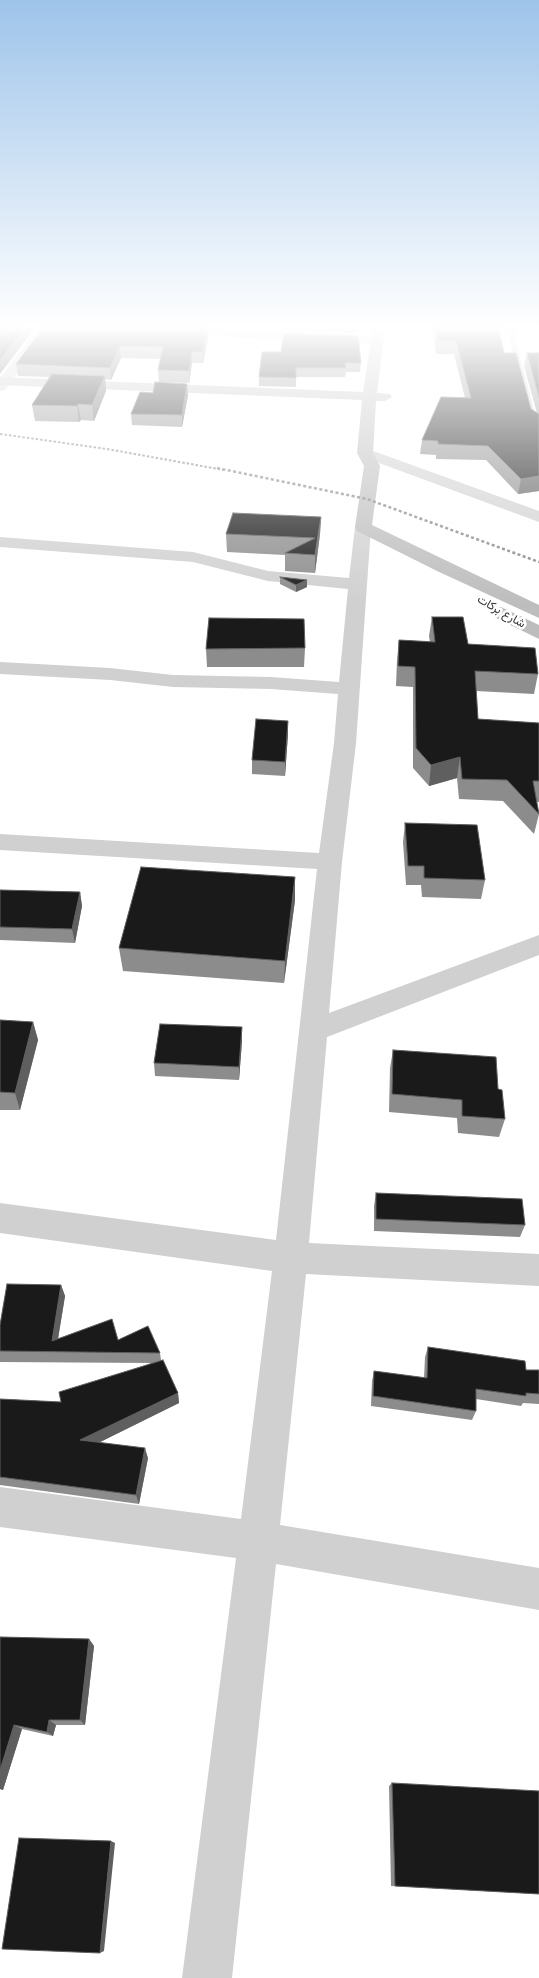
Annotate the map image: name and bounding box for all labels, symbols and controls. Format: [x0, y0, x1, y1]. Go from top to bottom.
street label: شارع بركات [474, 592, 528, 632]

